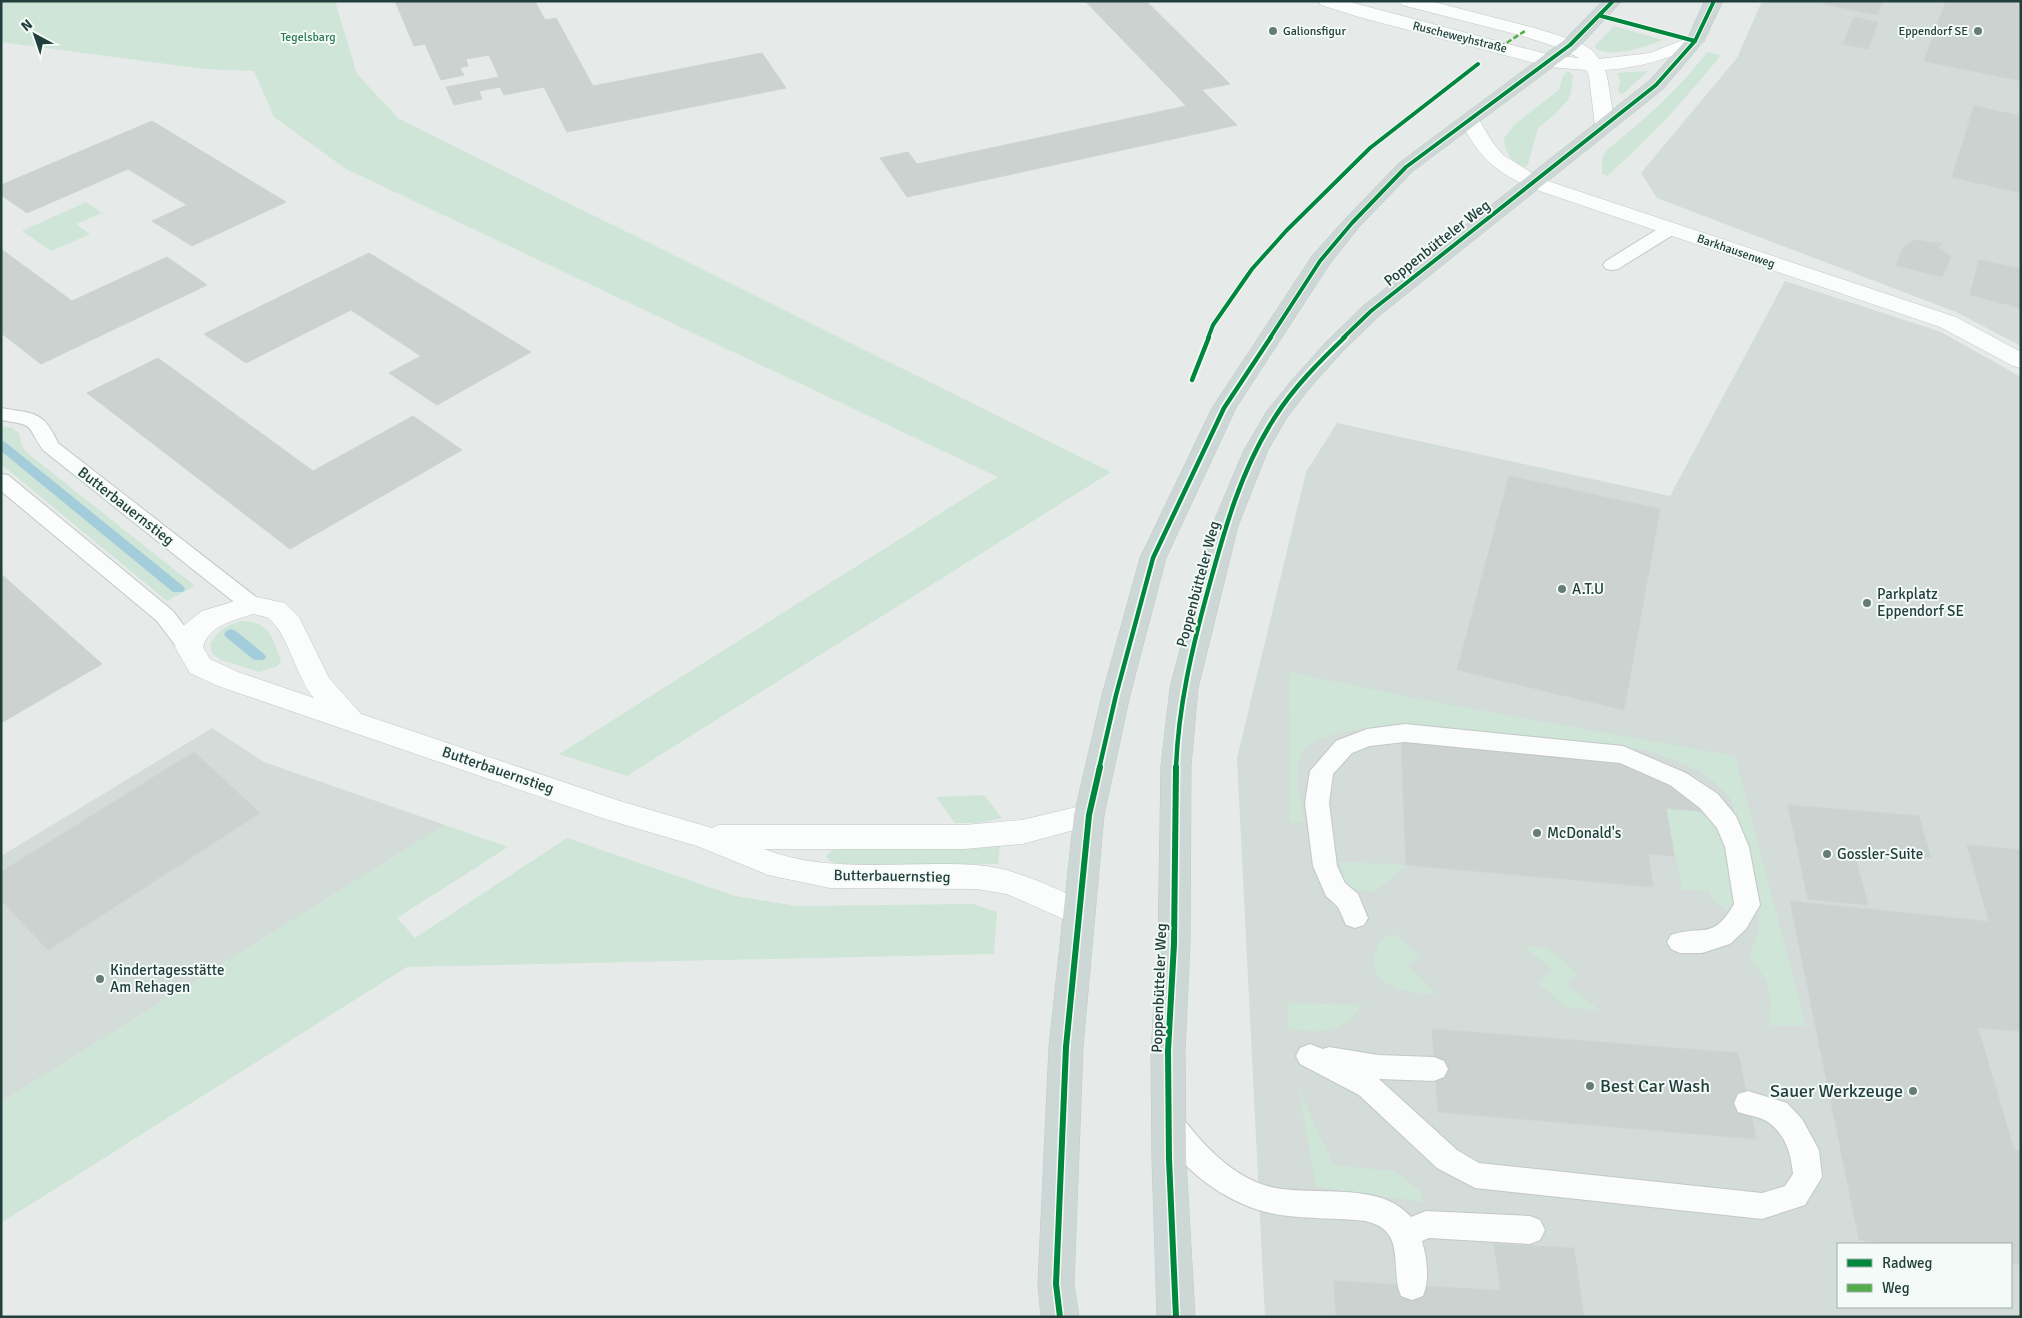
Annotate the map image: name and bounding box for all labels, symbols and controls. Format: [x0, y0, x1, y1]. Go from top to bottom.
north arrow [10, 10, 60, 60]
text: N [18, 16, 36, 35]
street label: Ruscheweyhstraße [1411, 19, 1509, 56]
place label: Galionsfigur [1283, 24, 1346, 39]
place label: Eppendorf SE [1898, 24, 1968, 39]
marker: Galionsfigur [1267, 25, 1279, 37]
marker: Eppendorf SE [1972, 25, 1984, 37]
park label: Tegelsbarg [280, 30, 336, 45]
street label: Poppenbütteler Weg [1380, 196, 1494, 290]
street label: Barkhausenweg [1695, 231, 1777, 272]
street label: Butterbauernstieg [74, 463, 178, 549]
street label: Poppenbütteler Weg [1173, 519, 1223, 649]
place label: A.T.U [1572, 580, 1604, 598]
marker: A.T.U [1556, 583, 1568, 595]
place label: Parkplatz Eppendorf SE [1877, 585, 1964, 620]
marker: Parkplatz Eppendorf SE [1861, 597, 1873, 609]
street label: Butterbauernstieg [440, 742, 556, 798]
place label: McDonald's [1547, 824, 1622, 842]
marker: McDonald's [1531, 827, 1543, 839]
place label: Gossler-Suite [1837, 845, 1923, 863]
marker: Gossler-Suite [1821, 848, 1833, 860]
street label: Butterbauernstieg [833, 866, 951, 886]
street label: Poppenbütteler Weg [1148, 923, 1170, 1053]
place label: Kindertagesstätte Am Rehagen [110, 961, 224, 996]
marker: Kindertagesstätte Am Rehagen [94, 973, 106, 985]
place label: Best Car Wash [1600, 1075, 1710, 1097]
marker: Best Car Wash [1584, 1080, 1596, 1092]
place label: Sauer Werkzeuge [1770, 1080, 1903, 1102]
marker: Sauer Werkzeuge [1907, 1085, 1919, 1097]
legend [1837, 1243, 2012, 1308]
text: Radweg [1882, 1254, 1933, 1272]
text: Weg [1882, 1279, 1910, 1297]

